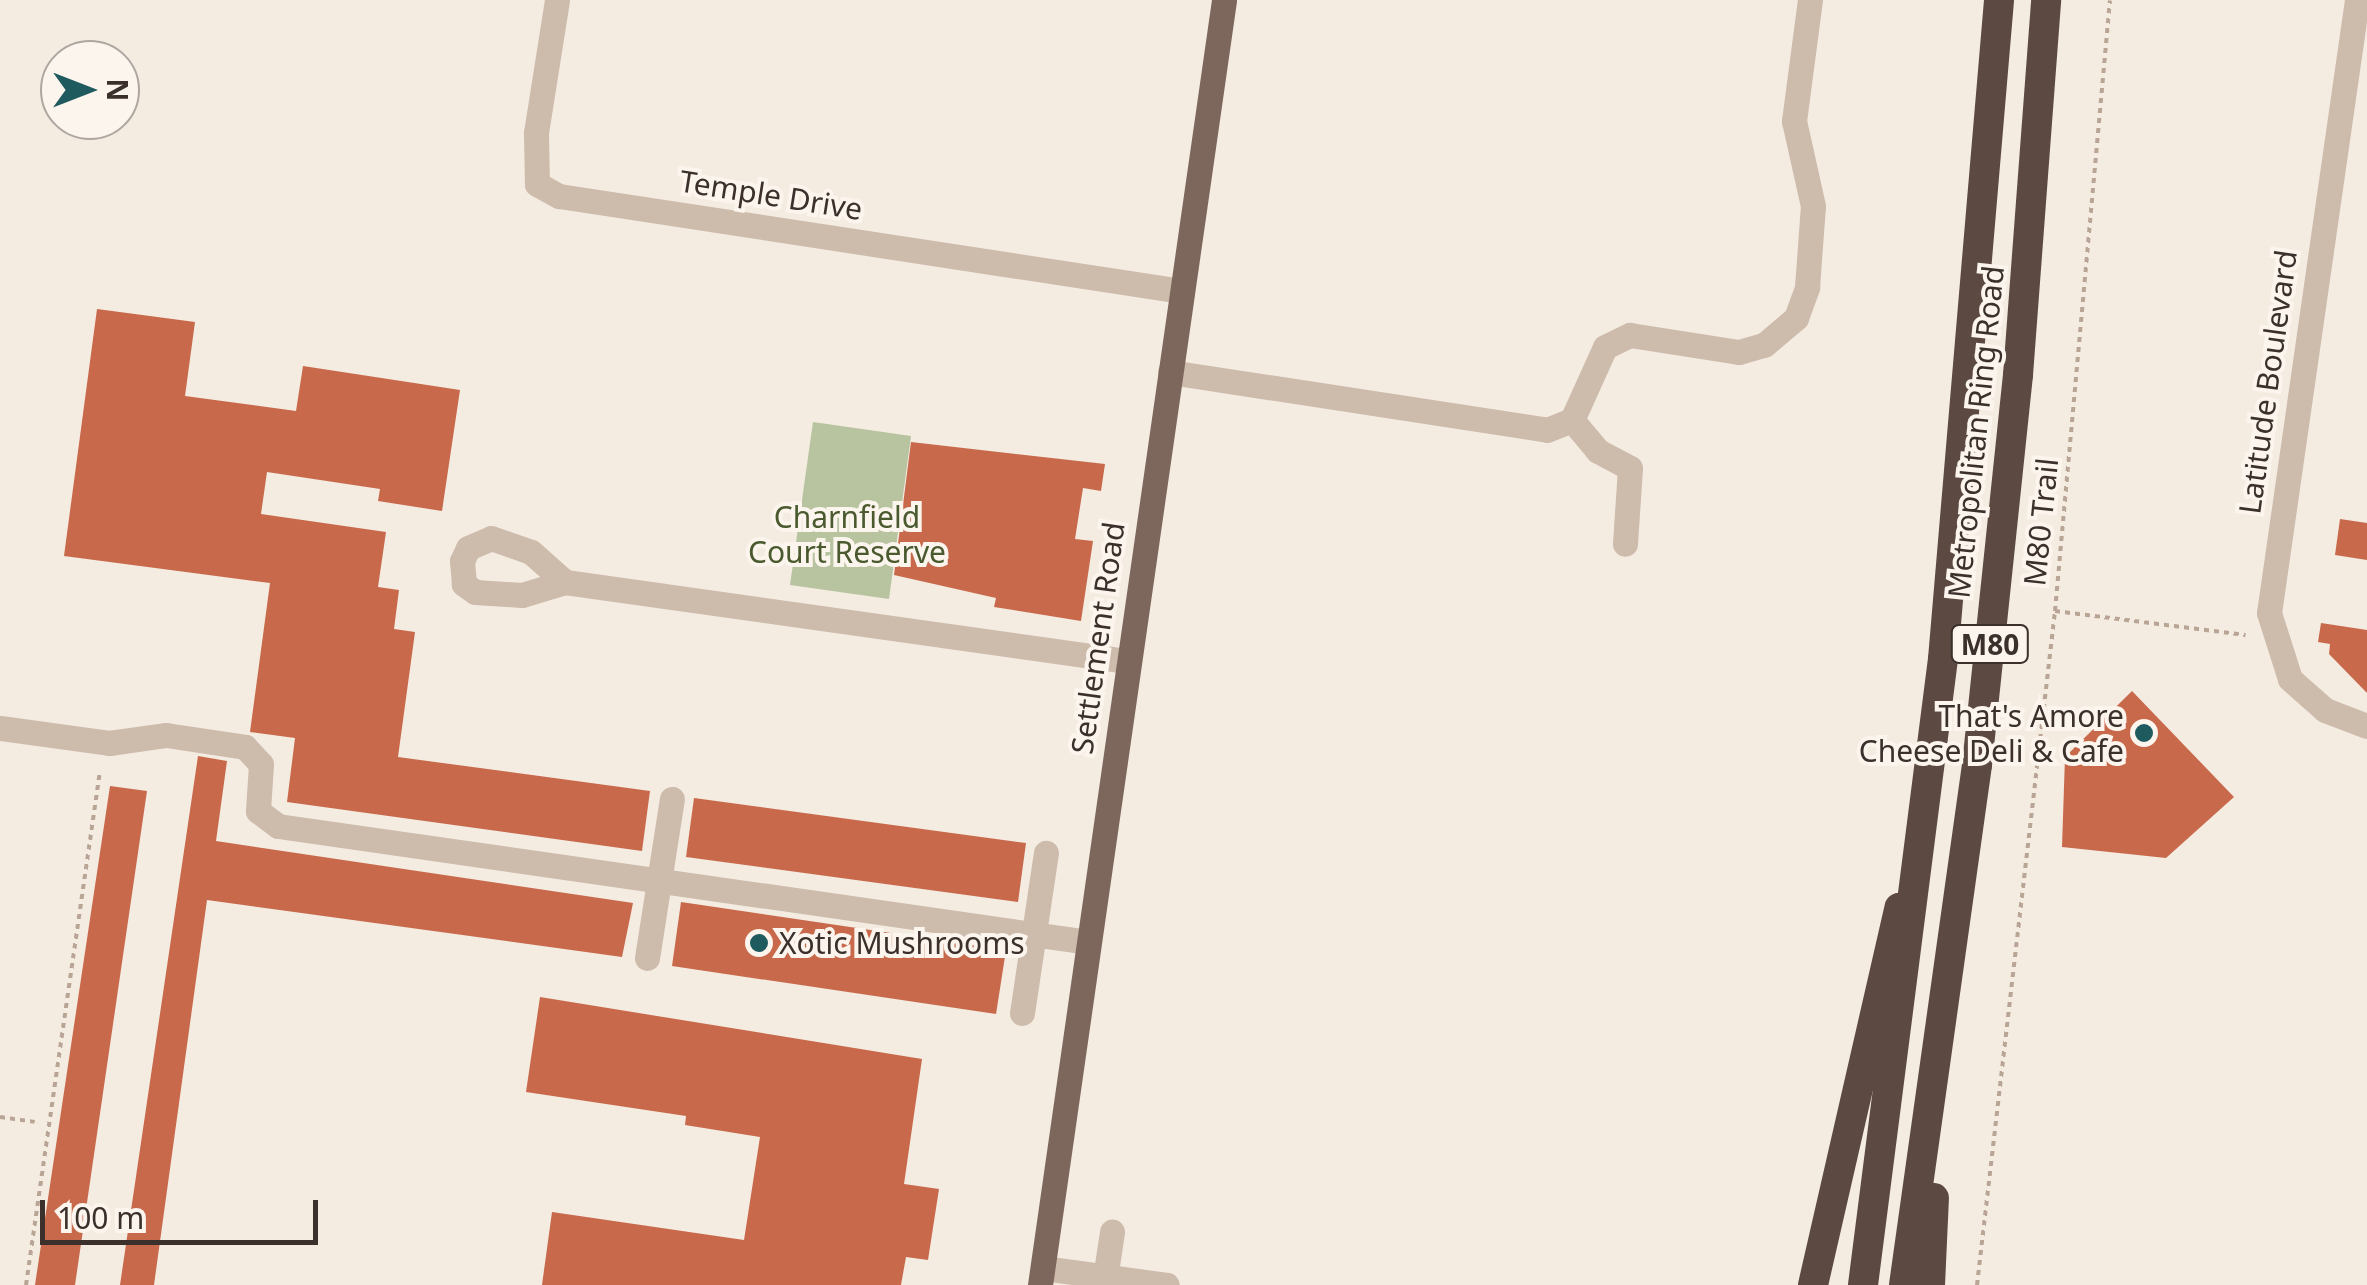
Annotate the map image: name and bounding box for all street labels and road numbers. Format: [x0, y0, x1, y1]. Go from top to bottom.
street label: Temple Drive [677, 163, 865, 227]
street label: Latitude Boulevard [2232, 248, 2304, 516]
street label: Metropolitan Ring Road [1941, 264, 2011, 600]
street label: M80 Trail [2016, 456, 2066, 588]
street label: Settlement Road [1064, 520, 1132, 756]
road number: M80 [1950, 621, 2030, 667]

